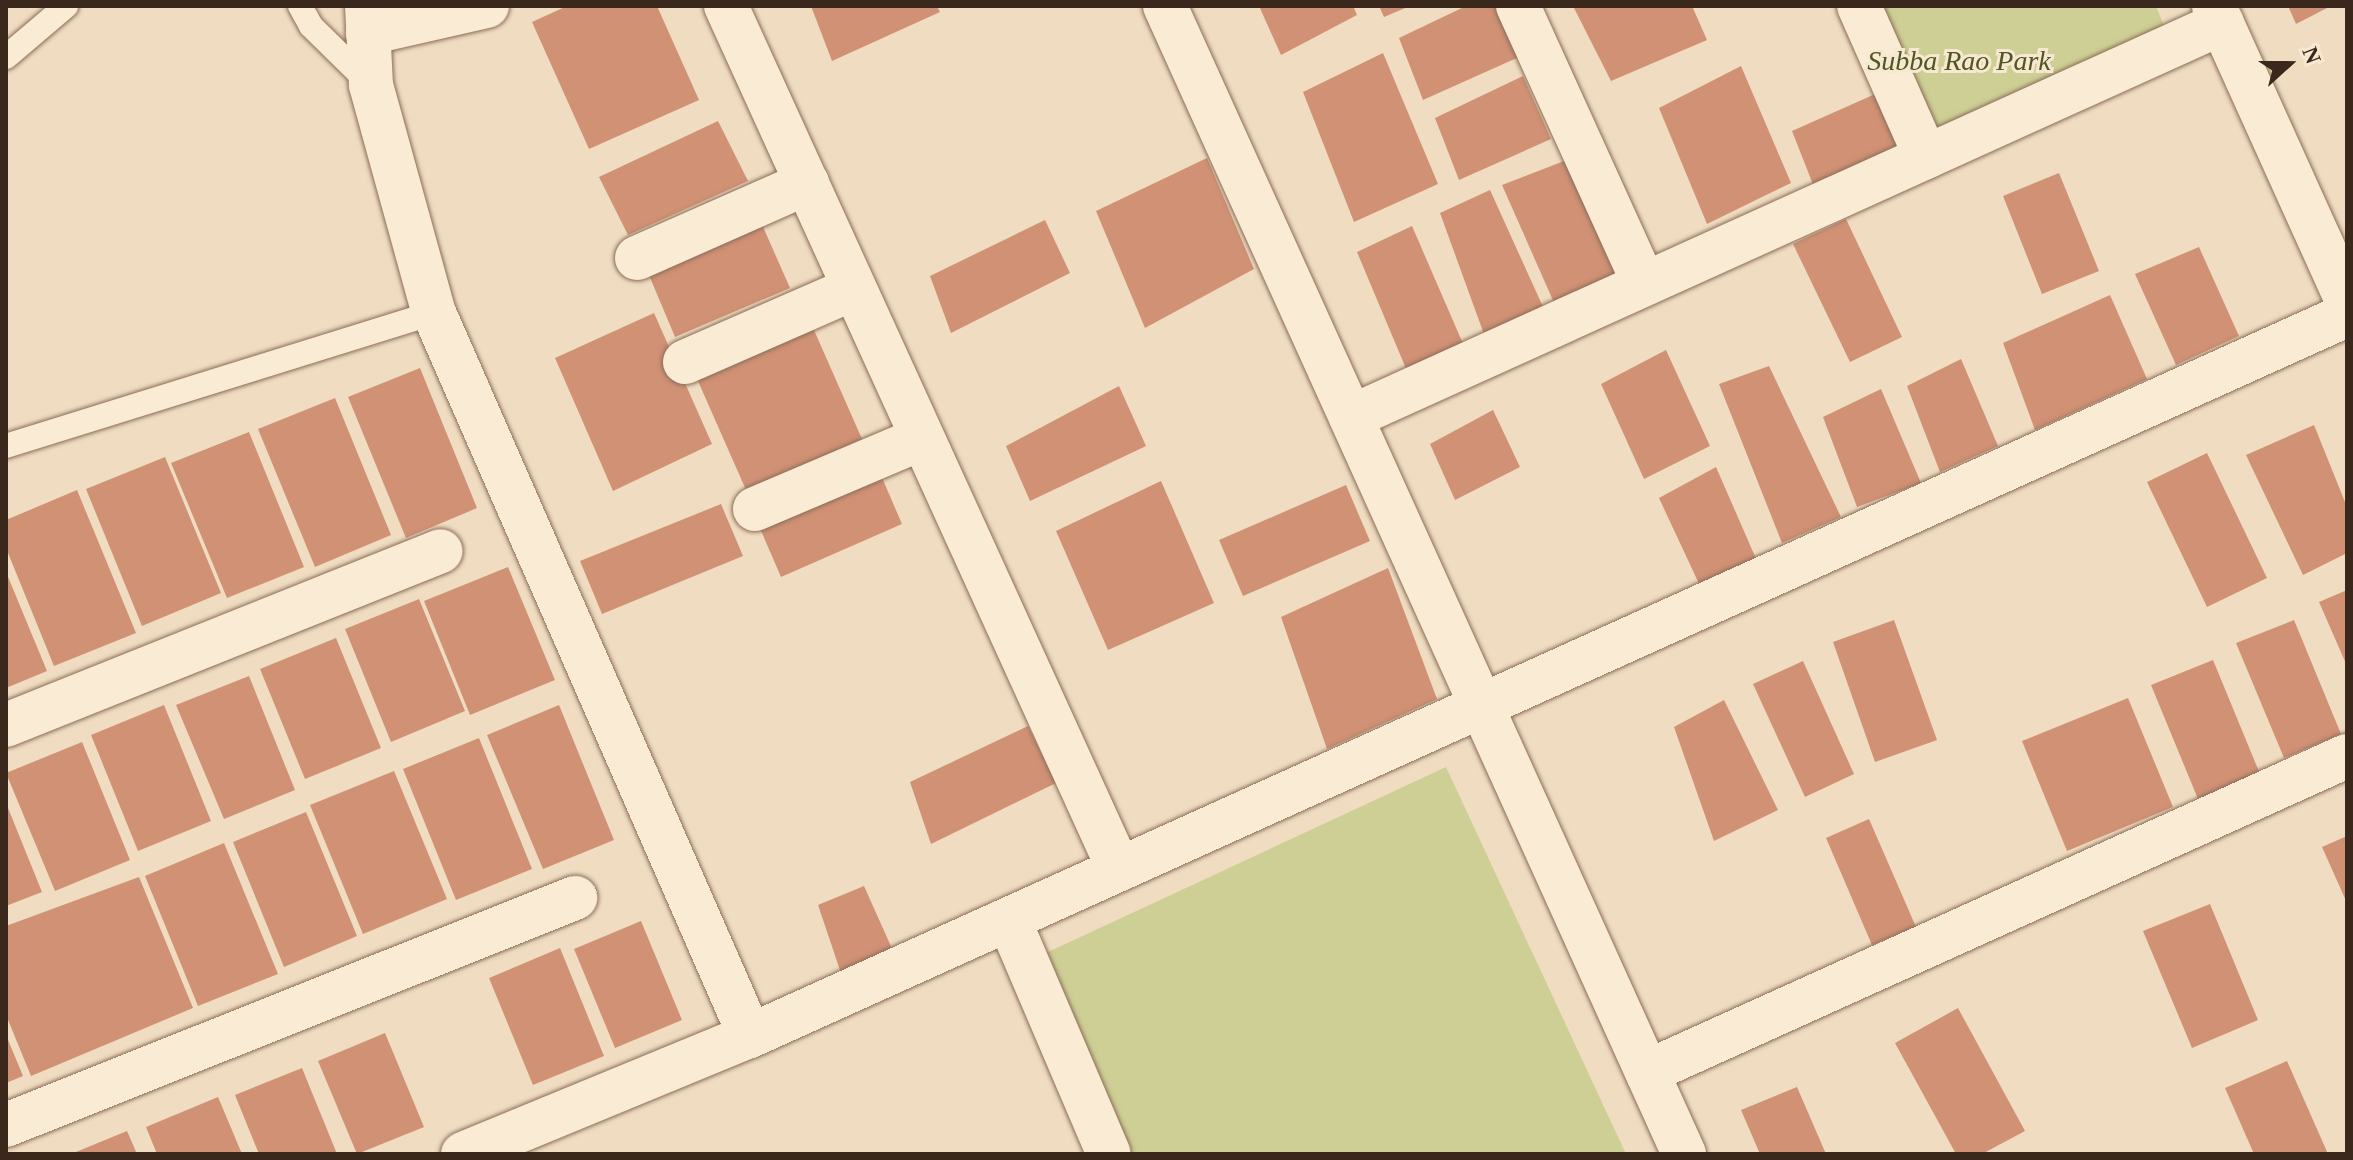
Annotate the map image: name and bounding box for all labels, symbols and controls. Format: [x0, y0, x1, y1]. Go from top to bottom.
north arrow [2249, 24, 2329, 104]
text: N [2297, 43, 2326, 67]
park label: Subba Rao Park [1867, 44, 2051, 78]

